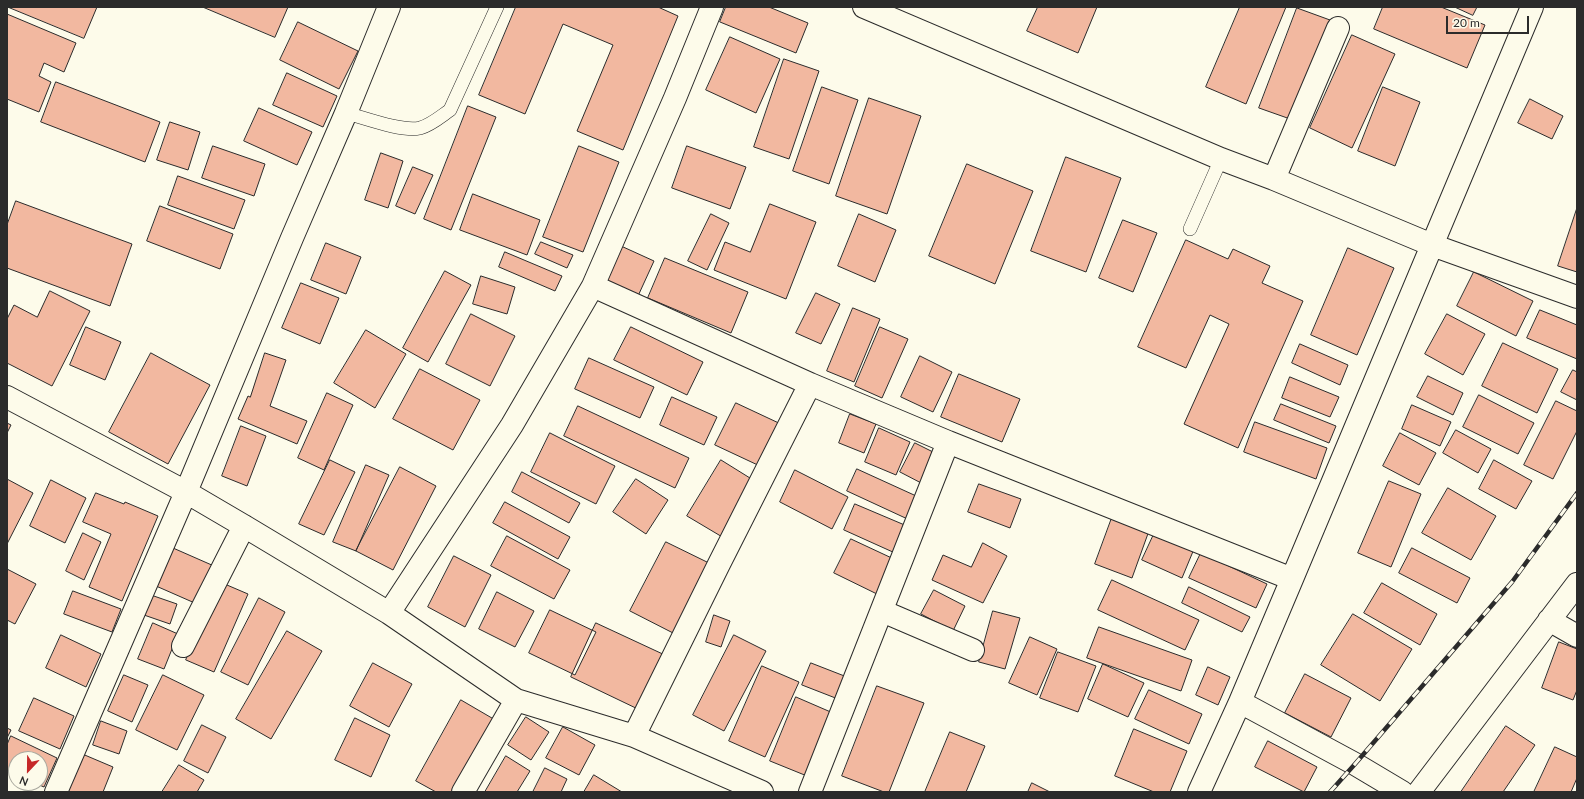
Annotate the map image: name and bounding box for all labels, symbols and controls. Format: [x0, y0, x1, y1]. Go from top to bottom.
scale bar [1448, 8, 1531, 34]
text: 20 m [1453, 15, 1480, 30]
north arrow [8, 751, 48, 791]
text: N [17, 774, 30, 789]

